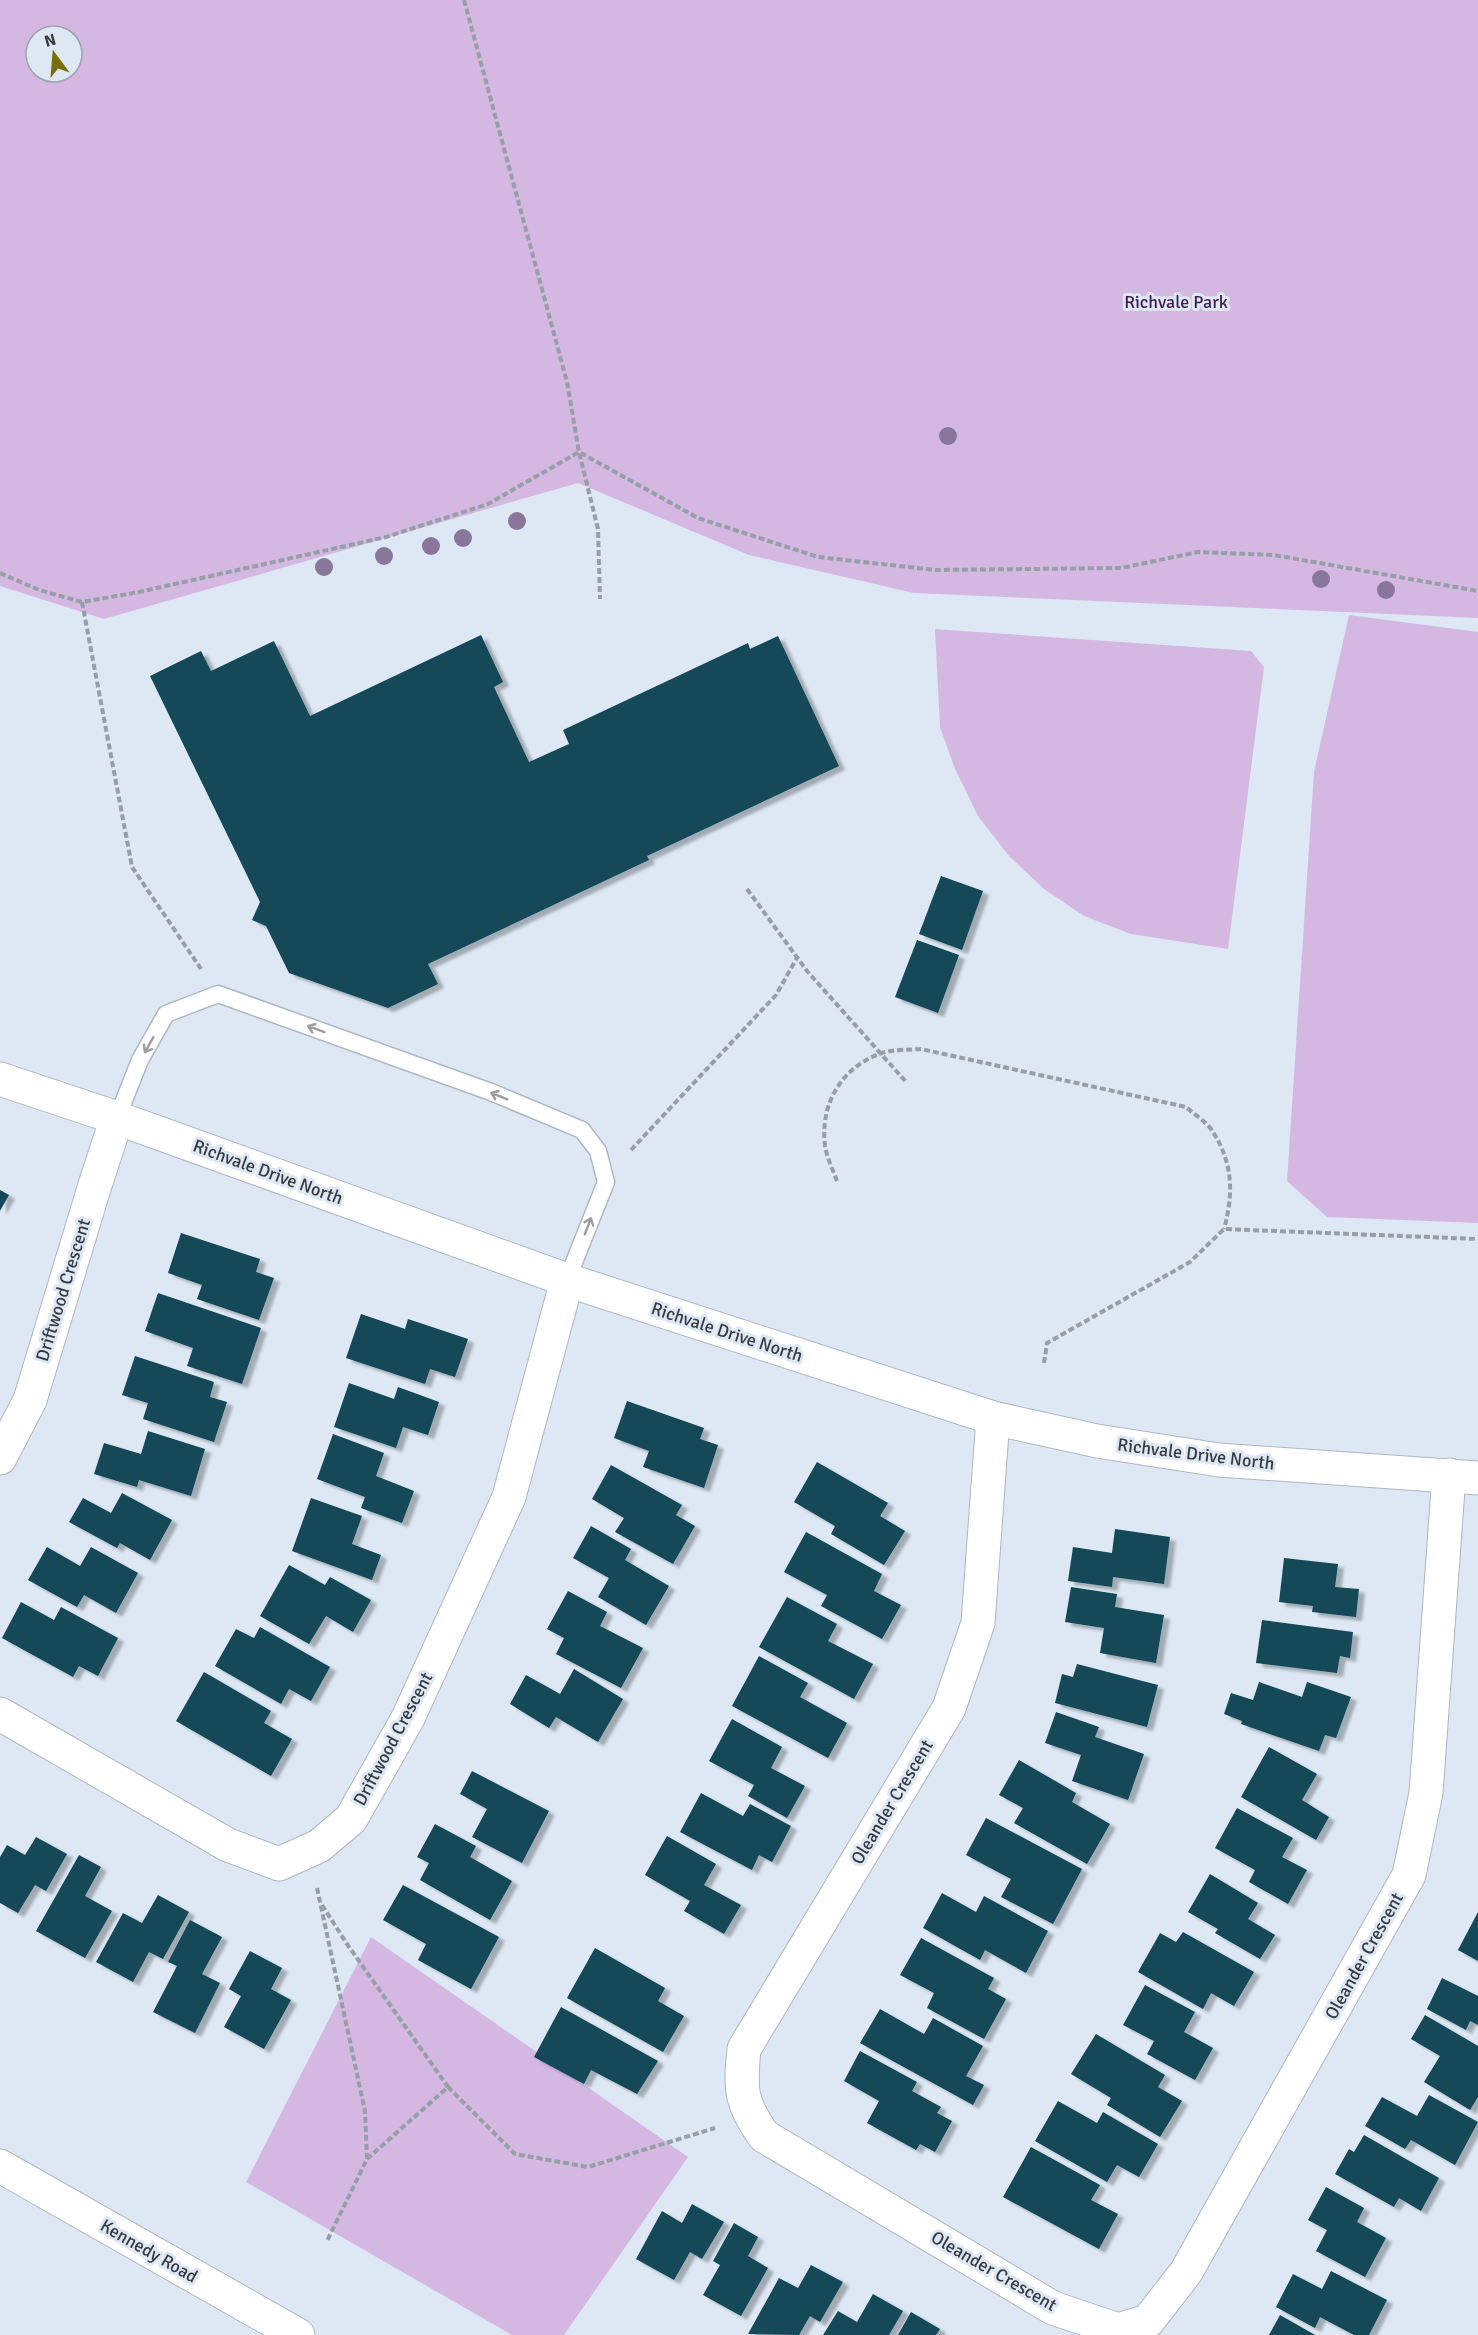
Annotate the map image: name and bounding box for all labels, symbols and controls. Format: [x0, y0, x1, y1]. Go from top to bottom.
north arrow [24, 24, 84, 84]
text: N [42, 29, 58, 52]
park label: Richvale Park [1124, 291, 1228, 313]
one-way arrow [307, 1023, 326, 1034]
one-way arrow [143, 1035, 154, 1053]
one-way arrow [491, 1090, 509, 1101]
street label: Richvale Drive North [190, 1135, 346, 1209]
street label: Driftwood Crescent [31, 1216, 95, 1364]
one-way arrow [584, 1217, 595, 1236]
street label: Richvale Drive North [648, 1297, 806, 1367]
street label: Richvale Drive North [1116, 1433, 1276, 1475]
street label: Driftwood Crescent [349, 1669, 437, 1809]
street label: Oleander Crescent [846, 1736, 938, 1868]
street label: Oleander Crescent [1320, 1889, 1408, 2023]
street label: Kennedy Road [97, 2214, 201, 2288]
street label: Oleander Crescent [927, 2226, 1061, 2316]

